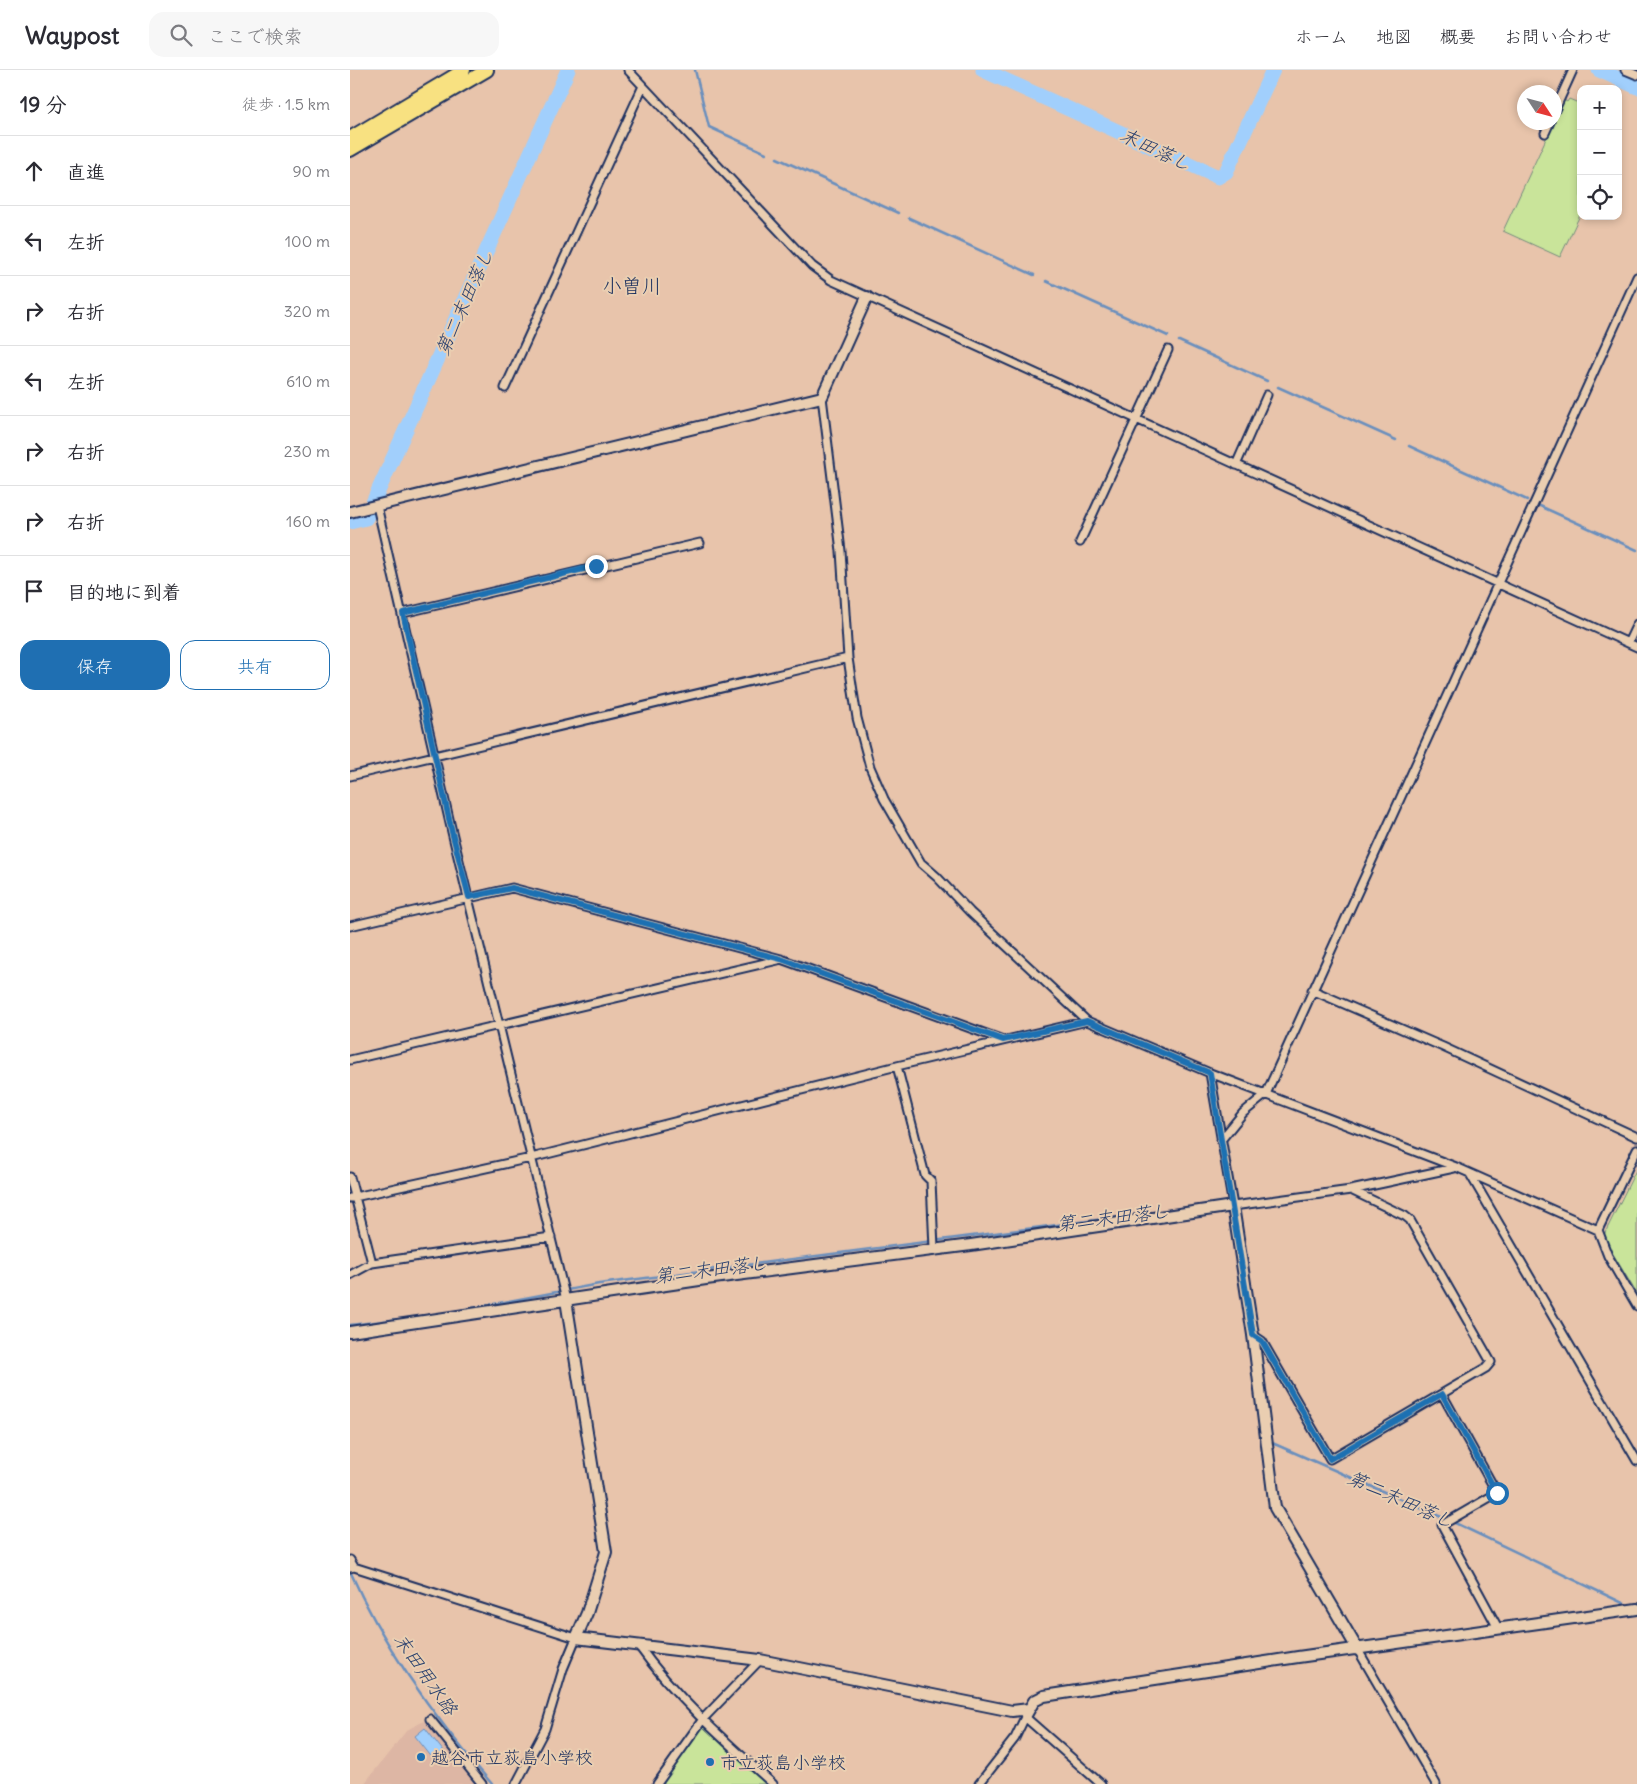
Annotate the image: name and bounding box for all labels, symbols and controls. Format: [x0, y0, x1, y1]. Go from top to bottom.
search box [149, 12, 499, 57]
text: Waypost [25, 20, 119, 50]
icon: search [167, 21, 195, 49]
text: ここで検索 [207, 24, 302, 48]
text: ホーム [1295, 25, 1348, 48]
text: 地図 [1376, 25, 1412, 48]
text: 概要 [1440, 25, 1476, 48]
text: お問い合わせ [1504, 25, 1612, 48]
north arrow [1517, 85, 1562, 130]
map controls [1577, 85, 1622, 220]
button: + [1577, 85, 1622, 130]
text: 19 分 [20, 91, 66, 118]
text: 徒歩 · 1.5 km [242, 94, 330, 114]
water label: 末田落し [1116, 122, 1196, 176]
button: − [1577, 130, 1622, 175]
icon: ahead [20, 157, 48, 185]
text: 直進 [67, 160, 105, 184]
text: 90 m [292, 161, 330, 181]
button: locate [1577, 175, 1622, 220]
icon: left [20, 227, 48, 255]
text: 左折 [67, 230, 105, 254]
text: 100 m [285, 231, 330, 251]
water label: 第二末田落し [430, 245, 498, 359]
district label: 小曽川 [602, 273, 662, 298]
icon: right [20, 297, 48, 325]
text: 右折 [67, 300, 105, 324]
text: 320 m [284, 301, 330, 321]
icon: left [20, 367, 48, 395]
text: 左折 [67, 370, 105, 394]
text: 610 m [286, 371, 330, 391]
icon: right [20, 437, 48, 465]
text: 右折 [67, 440, 105, 464]
text: 230 m [284, 441, 330, 461]
icon: right [20, 507, 48, 535]
text: 右折 [67, 510, 105, 534]
text: 160 m [286, 511, 330, 531]
route end [585, 555, 608, 578]
icon: arrive [20, 577, 48, 605]
text: 目的地に到着 [67, 580, 181, 604]
button: 保存 [20, 640, 170, 690]
button: 共有 [180, 640, 330, 690]
water label: 第二末田落し [1055, 1198, 1171, 1236]
water label: 第二末田落し [653, 1250, 769, 1288]
water label: 第二末田落し [1344, 1465, 1458, 1533]
route start [1486, 1482, 1509, 1505]
water label: 末田用水路 [389, 1628, 464, 1721]
place label: 越谷市立荻島小学校 [431, 1746, 593, 1769]
marker: 越谷市立荻島小学校 [415, 1751, 427, 1763]
place label: 市立荻島小学校 [720, 1751, 846, 1774]
marker: 市立荻島小学校 [704, 1756, 716, 1768]

